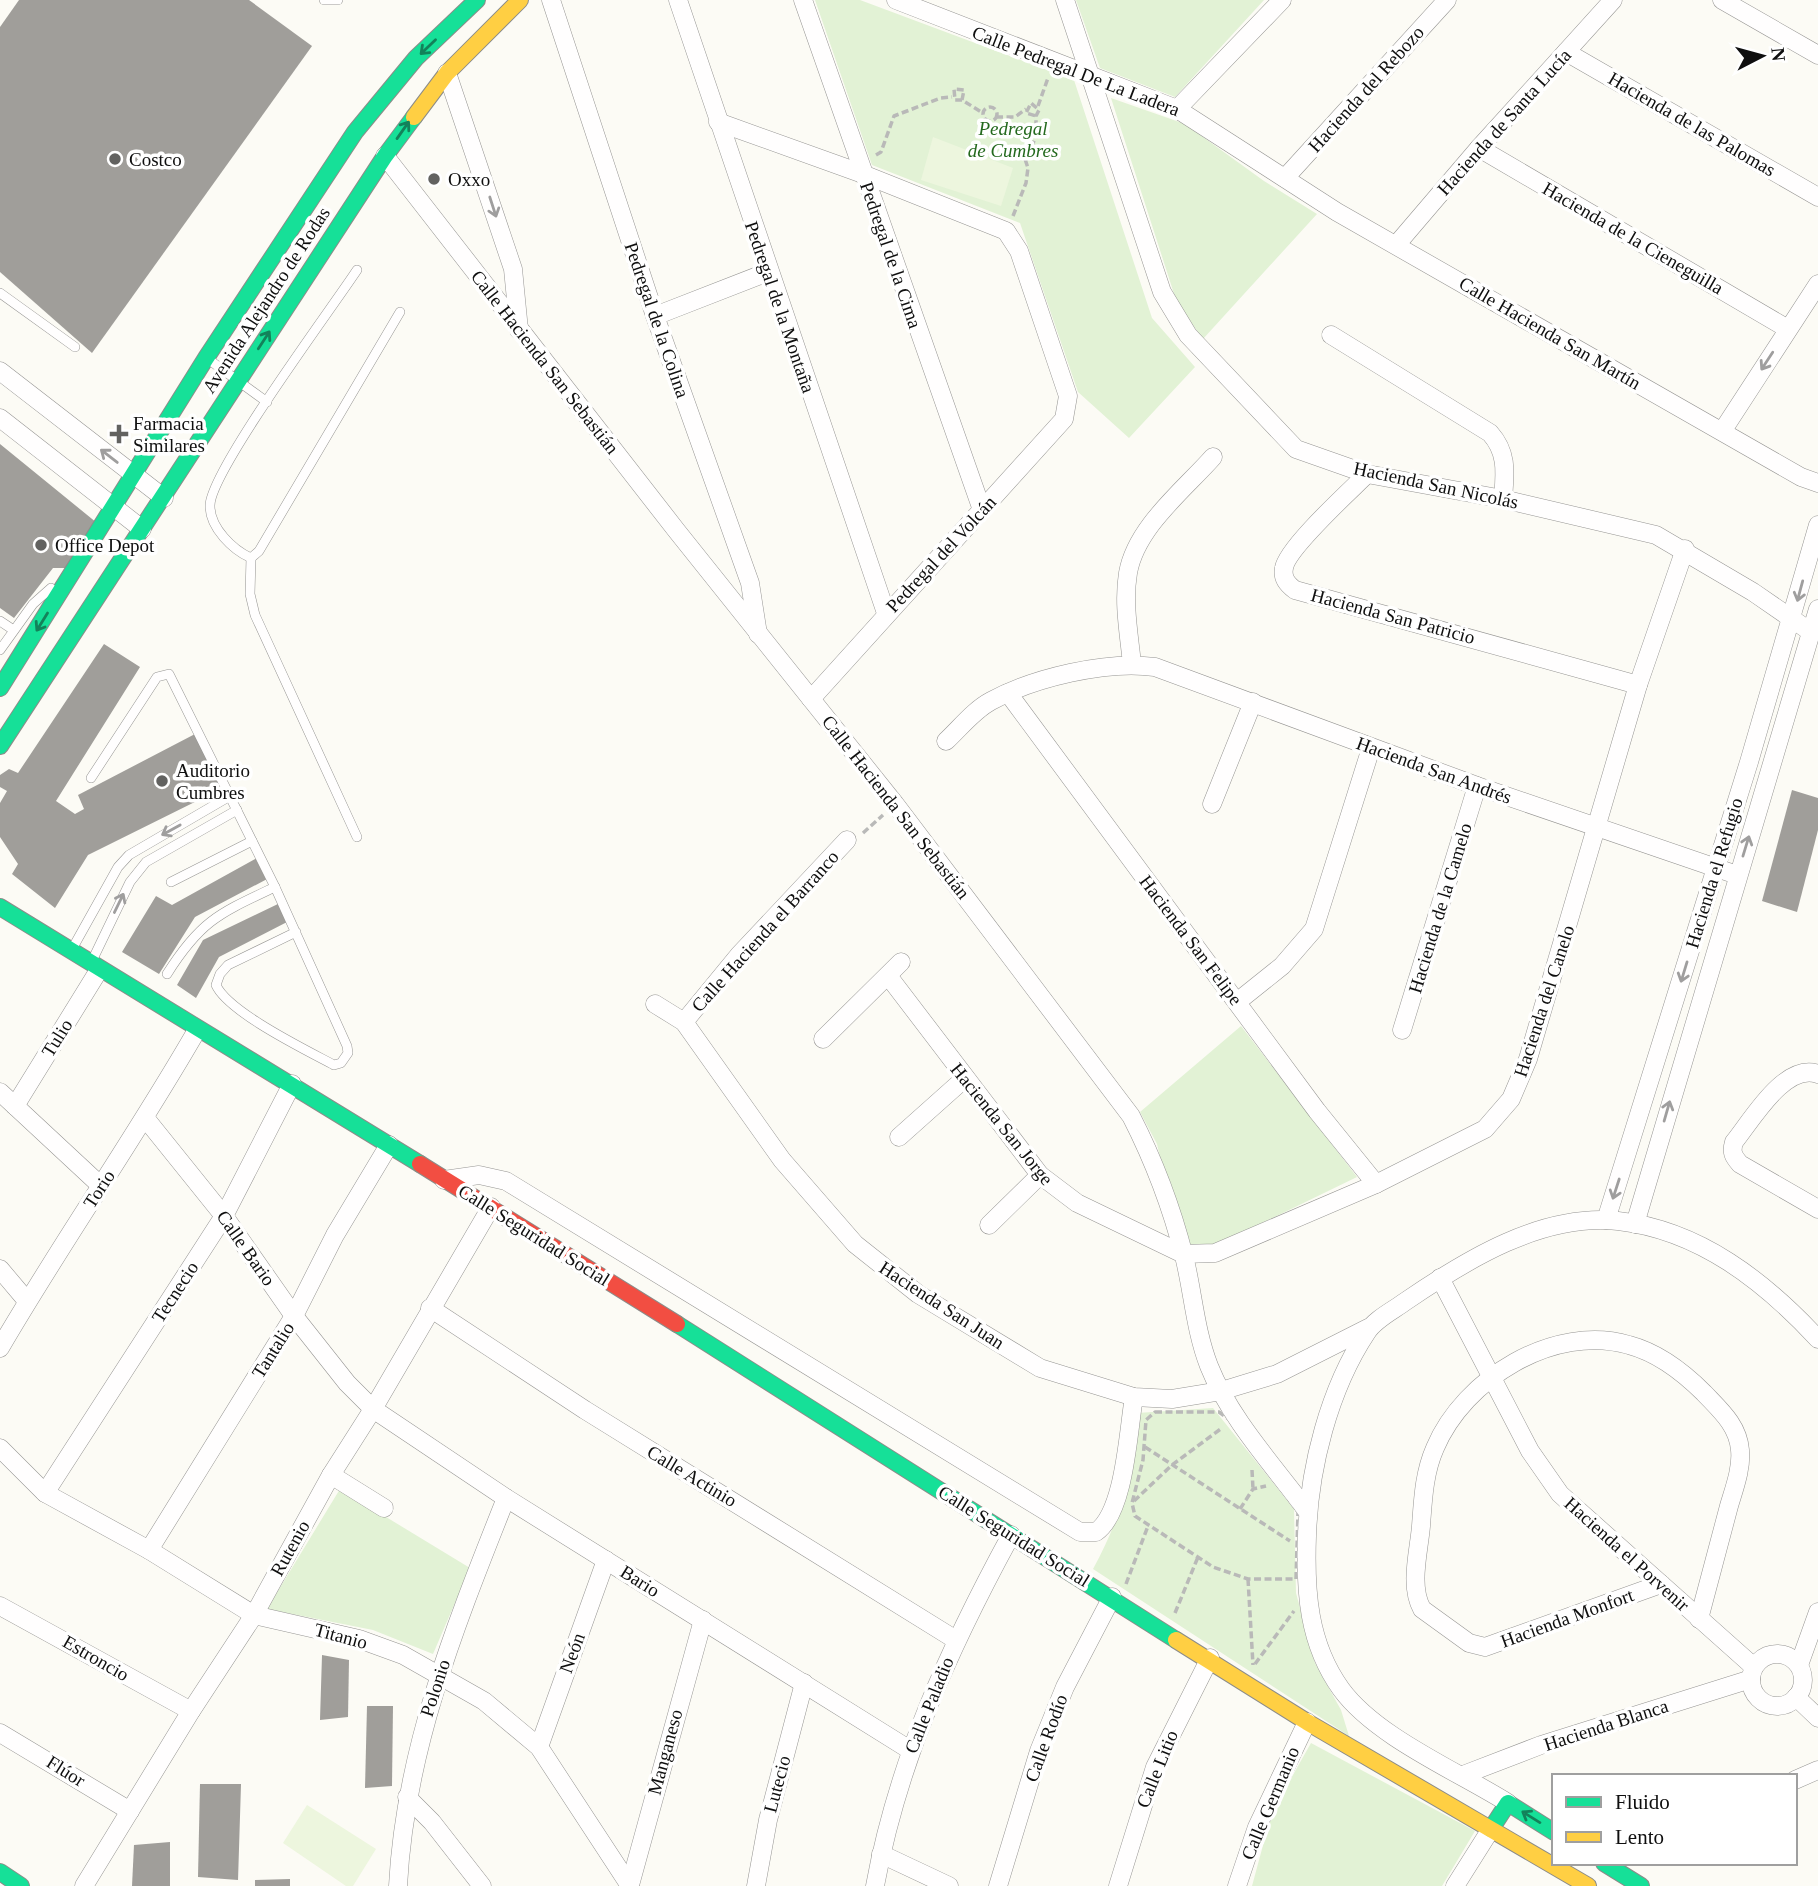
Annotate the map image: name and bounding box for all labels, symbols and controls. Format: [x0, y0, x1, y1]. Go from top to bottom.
north arrow [1727, 21, 1797, 91]
street label: Calle Pedregal De La Ladera [969, 22, 1183, 121]
street label: Hacienda del Rebozo [1304, 22, 1428, 156]
one-way arrow [419, 39, 436, 56]
street label: Hacienda de Santa Lucía [1433, 44, 1576, 199]
text: N [1767, 46, 1790, 62]
street label: Hacienda de las Palomas [1605, 68, 1779, 180]
park label: Pedregal de Cumbres [968, 118, 1058, 161]
one-way arrow [396, 121, 410, 140]
place label: Costco [129, 149, 182, 170]
marker: Costco [107, 151, 123, 167]
place label: Oxxo [448, 169, 490, 190]
marker: Oxxo [426, 171, 442, 187]
street label: Hacienda de la Cieneguilla [1539, 178, 1728, 299]
street label: Pedregal de la Cima [856, 179, 926, 332]
one-way arrow [487, 195, 500, 217]
street label: Avenida Alejandro de Rodas [198, 203, 334, 397]
street label: Pedregal de la Montaña [741, 219, 819, 396]
street label: Pedregal de la Colina [621, 240, 694, 401]
street label: Calle Hacienda San Sebastián [467, 266, 624, 458]
street label: Calle Hacienda San Martín [1455, 272, 1645, 394]
one-way arrow [257, 331, 271, 350]
one-way arrow [1760, 351, 1774, 371]
place label: Farmacia Similares [133, 413, 205, 456]
marker: Farmacia Similares [111, 426, 127, 442]
one-way arrow [101, 449, 119, 464]
street label: Hacienda San Nicolás [1352, 457, 1520, 513]
street label: Pedregal del Volcán [882, 491, 1001, 616]
place label: Office Depot [55, 535, 155, 556]
marker: Office Depot [33, 537, 49, 553]
one-way arrow [1793, 579, 1806, 601]
street label: Hacienda San Patricio [1309, 584, 1477, 648]
one-way arrow [34, 611, 48, 631]
street label: Calle Hacienda San Sebastián [818, 711, 975, 903]
street label: Hacienda San Andrés [1354, 732, 1514, 808]
place label: Auditorio Cumbres [176, 760, 250, 803]
marker: Auditorio Cumbres [154, 773, 170, 789]
street label: Hacienda el Refugio [1681, 795, 1747, 951]
street label: Hacienda de la Camelo [1404, 820, 1476, 996]
one-way arrow [161, 823, 181, 837]
one-way arrow [1740, 835, 1753, 857]
street label: Calle Hacienda el Barranco [687, 846, 843, 1016]
street label: Hacienda San Felipe [1135, 871, 1247, 1009]
one-way arrow [113, 893, 127, 914]
street label: Hacienda del Canelo [1510, 922, 1578, 1080]
one-way arrow [1677, 961, 1689, 983]
street label: Tulio [37, 1015, 77, 1061]
street label: Hacienda San Jorge [946, 1059, 1058, 1189]
one-way arrow [1662, 1100, 1675, 1122]
street label: Torio [79, 1166, 119, 1212]
one-way arrow [1609, 1178, 1621, 1200]
street label: Calle Seguridad Social [455, 1180, 613, 1290]
street label: Calle Bario [212, 1206, 280, 1290]
street label: Hacienda San Juan [876, 1257, 1009, 1353]
street label: Tecnecio [148, 1258, 202, 1326]
street label: Tantalio [248, 1318, 298, 1382]
street label: Calle Actinio [643, 1441, 741, 1511]
street label: Calle Seguridad Social [935, 1481, 1093, 1591]
street label: Hacienda el Porvenir [1560, 1493, 1694, 1616]
street label: Rutenio [266, 1517, 314, 1579]
street label: Bario [617, 1561, 663, 1601]
street label: Hacienda Monfort [1498, 1584, 1637, 1652]
street label: Titanio [312, 1619, 370, 1653]
street label: Neón [555, 1630, 589, 1676]
street label: Estroncio [59, 1631, 133, 1685]
street label: Calle Paladio [900, 1654, 958, 1756]
street label: Polonio [416, 1657, 454, 1719]
street label: Calle Rodío [1021, 1692, 1071, 1784]
street label: Hacienda Blanca [1541, 1695, 1671, 1755]
street label: Manganeso [644, 1707, 686, 1797]
street label: Calle Litio [1132, 1727, 1182, 1811]
street label: Calle Germanio [1237, 1743, 1303, 1863]
street label: Flúor [43, 1751, 90, 1791]
street label: Lutecio [759, 1753, 795, 1815]
legend [1552, 1774, 1797, 1865]
text: Fluido [1615, 1790, 1670, 1814]
one-way arrow [1522, 1810, 1541, 1825]
text: Lento [1615, 1825, 1664, 1849]

